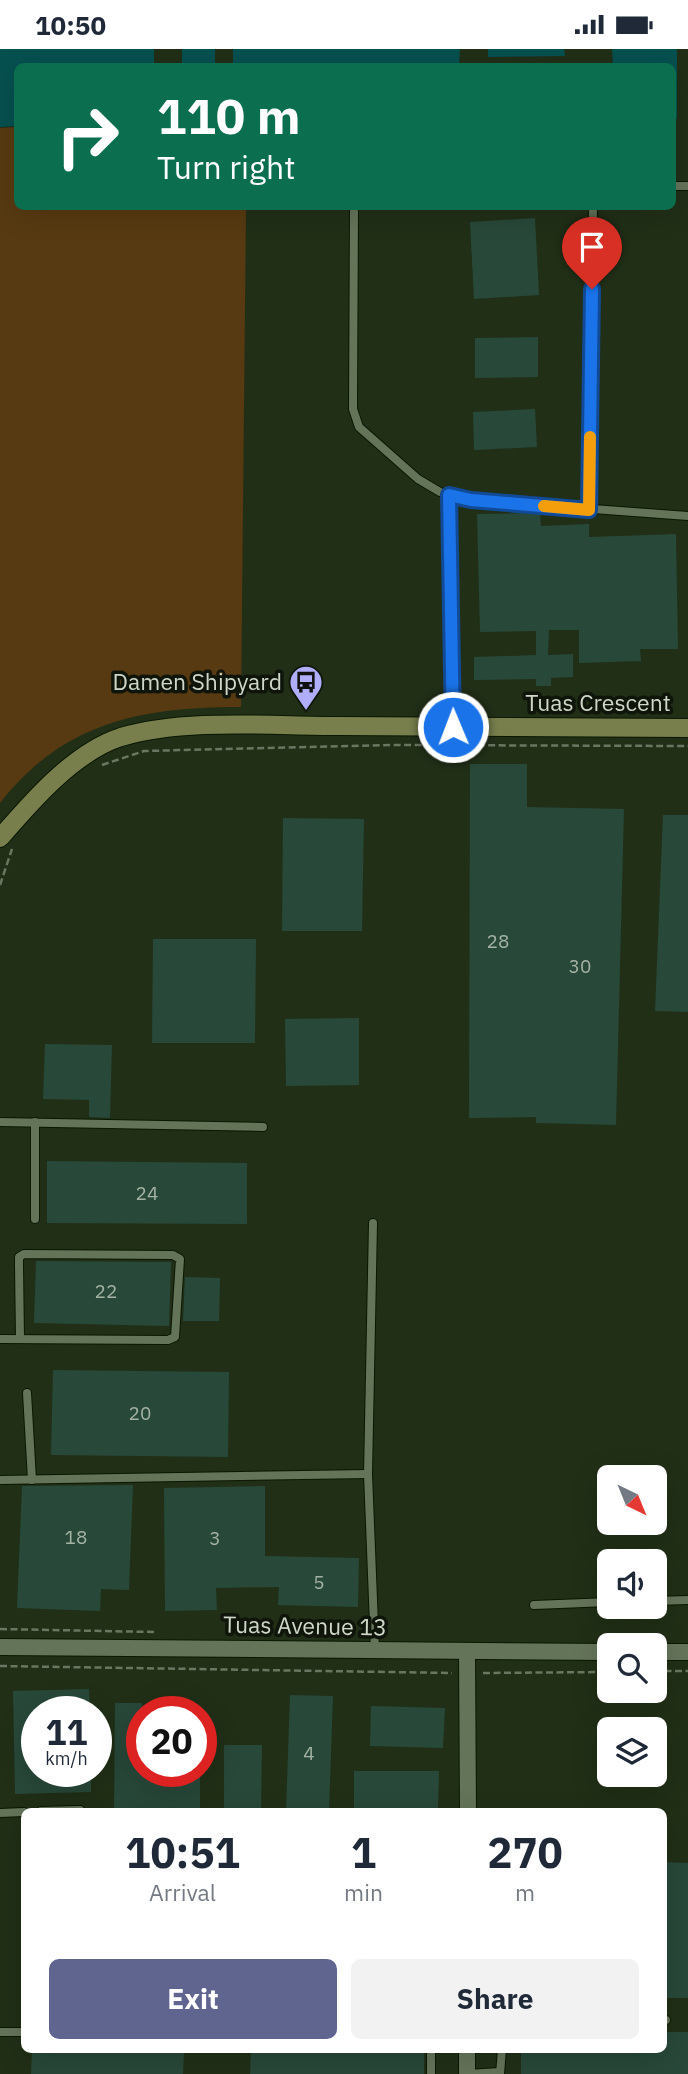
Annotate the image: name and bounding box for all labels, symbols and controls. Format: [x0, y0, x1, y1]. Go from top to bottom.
text: 10:50 [35, 8, 106, 42]
text: 110 m [157, 84, 301, 147]
icon: right [42, 91, 133, 182]
text: Turn right [157, 146, 295, 188]
pin [562, 217, 622, 289]
icon: arrive [573, 228, 611, 266]
bus stop icon: Damen Shipyard [287, 663, 325, 712]
place label: Damen Shipyard [113, 666, 282, 696]
street label: Tuas Crescent [525, 687, 671, 717]
position arrow [416, 690, 490, 764]
house number: 28 [487, 929, 509, 953]
house number: 30 [569, 954, 591, 978]
house number: 24 [136, 1181, 158, 1205]
house number: 22 [95, 1279, 117, 1303]
house number: 20 [129, 1401, 151, 1425]
north arrow [597, 1465, 667, 1535]
map controls [597, 1465, 667, 1787]
house number: 18 [65, 1525, 87, 1549]
house number: 3 [209, 1526, 221, 1550]
button: sound [597, 1549, 667, 1619]
house number: 5 [313, 1570, 325, 1594]
street label: Tuas Avenue 13 [223, 1609, 387, 1641]
button: search [597, 1633, 667, 1703]
speed limit sign: 20 [126, 1696, 217, 1787]
text: 11 [45, 1709, 88, 1755]
button: layers [597, 1717, 667, 1787]
house number: 4 [303, 1741, 315, 1765]
text: km/h [45, 1747, 88, 1770]
text: 10:51 [125, 1825, 240, 1880]
text: 1 [351, 1825, 376, 1880]
text: 270 [487, 1825, 563, 1880]
text: Arrival [149, 1877, 216, 1907]
text: min [344, 1877, 383, 1907]
text: m [515, 1877, 535, 1907]
button: Exit [49, 1959, 337, 2039]
button: Share [351, 1959, 639, 2039]

